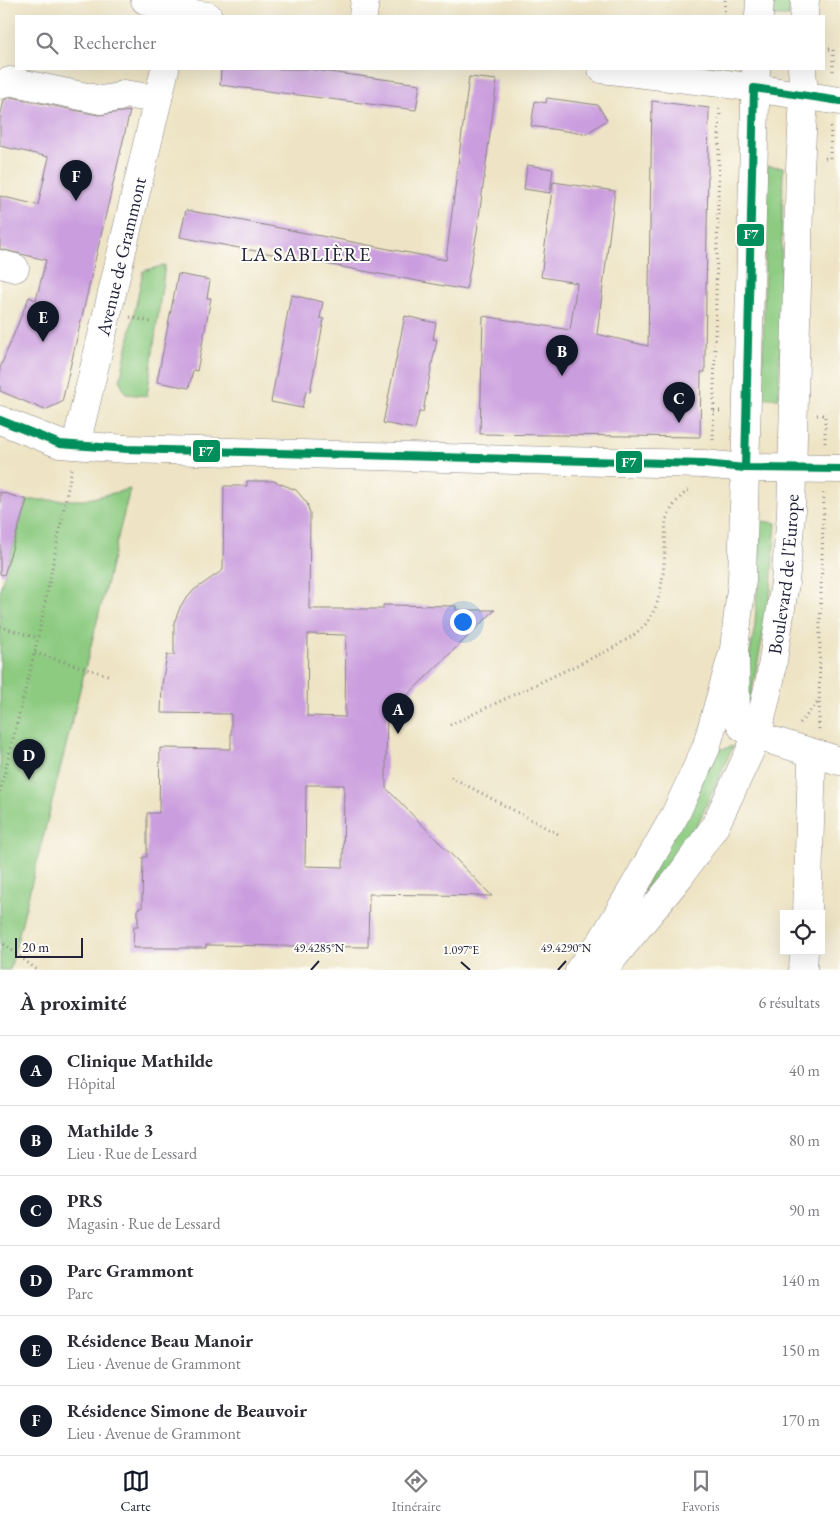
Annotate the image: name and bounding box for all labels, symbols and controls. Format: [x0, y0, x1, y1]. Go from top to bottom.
search box [15, 15, 825, 70]
icon: search [33, 29, 61, 57]
text: Rechercher [73, 30, 156, 55]
pin: F [60, 160, 92, 201]
street label: Avenue de Grammont [90, 174, 152, 339]
line badge: F7 [736, 223, 765, 247]
text: F7 [743, 225, 759, 243]
district label: LA SABLIÈRE [241, 241, 371, 267]
pin: E [27, 301, 59, 342]
pin: B [546, 335, 578, 376]
pin: C [663, 382, 695, 423]
line badge: F7 [192, 439, 221, 463]
text: F7 [198, 442, 214, 460]
line badge: F7 [615, 450, 643, 474]
text: F7 [621, 453, 637, 471]
street label: Boulevard de l'Europe [762, 494, 804, 656]
your location [450, 609, 476, 635]
pin: A [382, 693, 414, 734]
pin: D [13, 739, 45, 780]
map controls [780, 910, 825, 955]
button: locate [780, 910, 825, 955]
scale bar [15, 935, 82, 958]
text: 20 m [22, 938, 49, 956]
text: 49.4285°N [294, 940, 345, 956]
text: 49.4290°N [541, 940, 592, 956]
text: 1.097°E [443, 942, 479, 958]
text: À proximité [20, 989, 127, 1016]
text: 6 résultats [758, 992, 820, 1013]
text: Clinique Mathilde [67, 1048, 213, 1073]
text: A [30, 1060, 42, 1081]
text: 40 m [789, 1060, 820, 1081]
text: Hôpital [67, 1073, 115, 1094]
text: Mathilde 3 [67, 1118, 154, 1143]
text: B [31, 1130, 41, 1151]
text: 80 m [789, 1130, 820, 1151]
text: Lieu · Rue de Lessard [67, 1143, 197, 1164]
text: PRS [67, 1188, 102, 1213]
text: C [30, 1200, 42, 1221]
text: 90 m [789, 1200, 820, 1221]
text: Magasin · Rue de Lessard [67, 1213, 221, 1234]
text: Parc Grammont [67, 1258, 194, 1283]
text: D [30, 1270, 42, 1291]
text: 140 m [781, 1270, 820, 1291]
text: Parc [67, 1283, 93, 1304]
text: Résidence Beau Manoir [67, 1328, 253, 1353]
text: E [31, 1340, 41, 1361]
text: 150 m [781, 1340, 820, 1361]
text: Lieu · Avenue de Grammont [67, 1353, 241, 1374]
text: Résidence Simone de Beauvoir [67, 1398, 307, 1423]
text: F [32, 1410, 40, 1431]
text: 170 m [781, 1410, 820, 1431]
text: Lieu · Avenue de Grammont [67, 1423, 241, 1444]
tab: Carte [121, 1467, 151, 1515]
tab: Itinéraire [392, 1467, 441, 1515]
tab: Favoris [682, 1467, 719, 1515]

